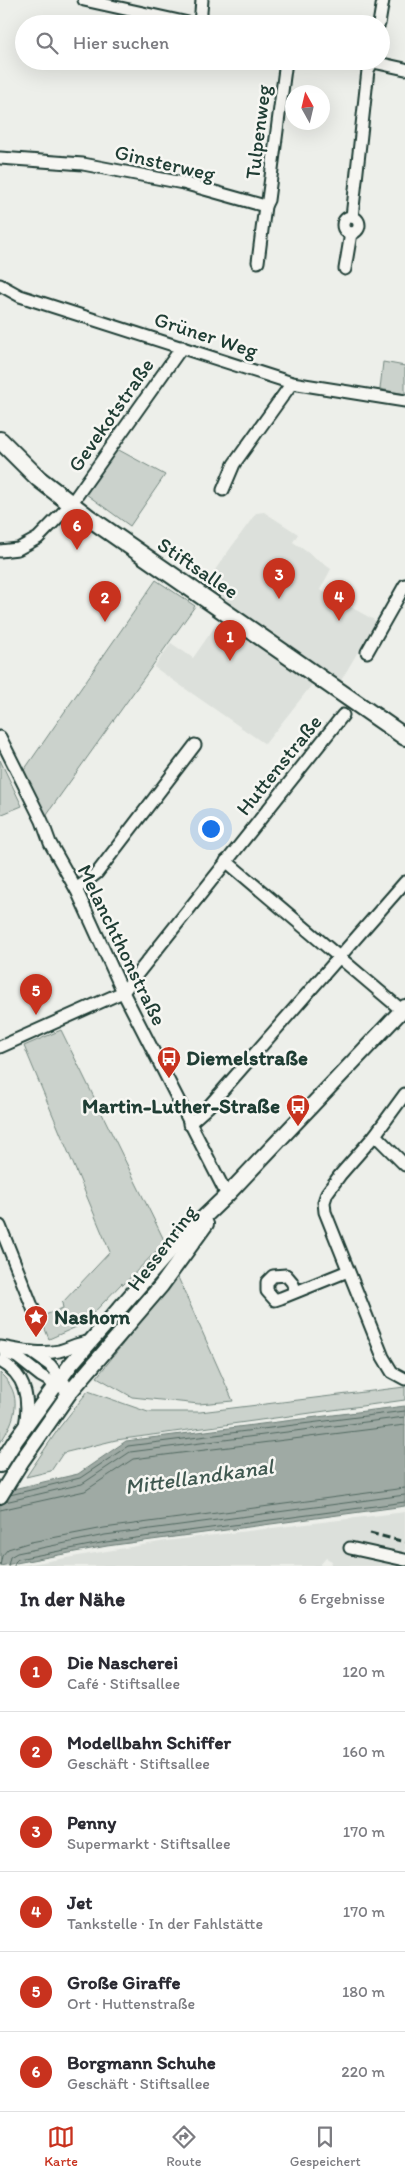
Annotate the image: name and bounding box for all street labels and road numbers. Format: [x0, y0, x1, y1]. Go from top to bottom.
street label: Tulpenweg [239, 83, 276, 181]
street label: Ginsterweg [112, 139, 218, 186]
street label: Grüner Weg [151, 306, 261, 363]
street label: Gevekotstraße [62, 353, 159, 476]
street label: Stiftsallee [153, 531, 243, 604]
street label: Huttenstraße [230, 709, 327, 820]
street label: Melanchthonstraße [73, 860, 172, 1029]
street label: Hessenring [121, 1200, 202, 1295]

